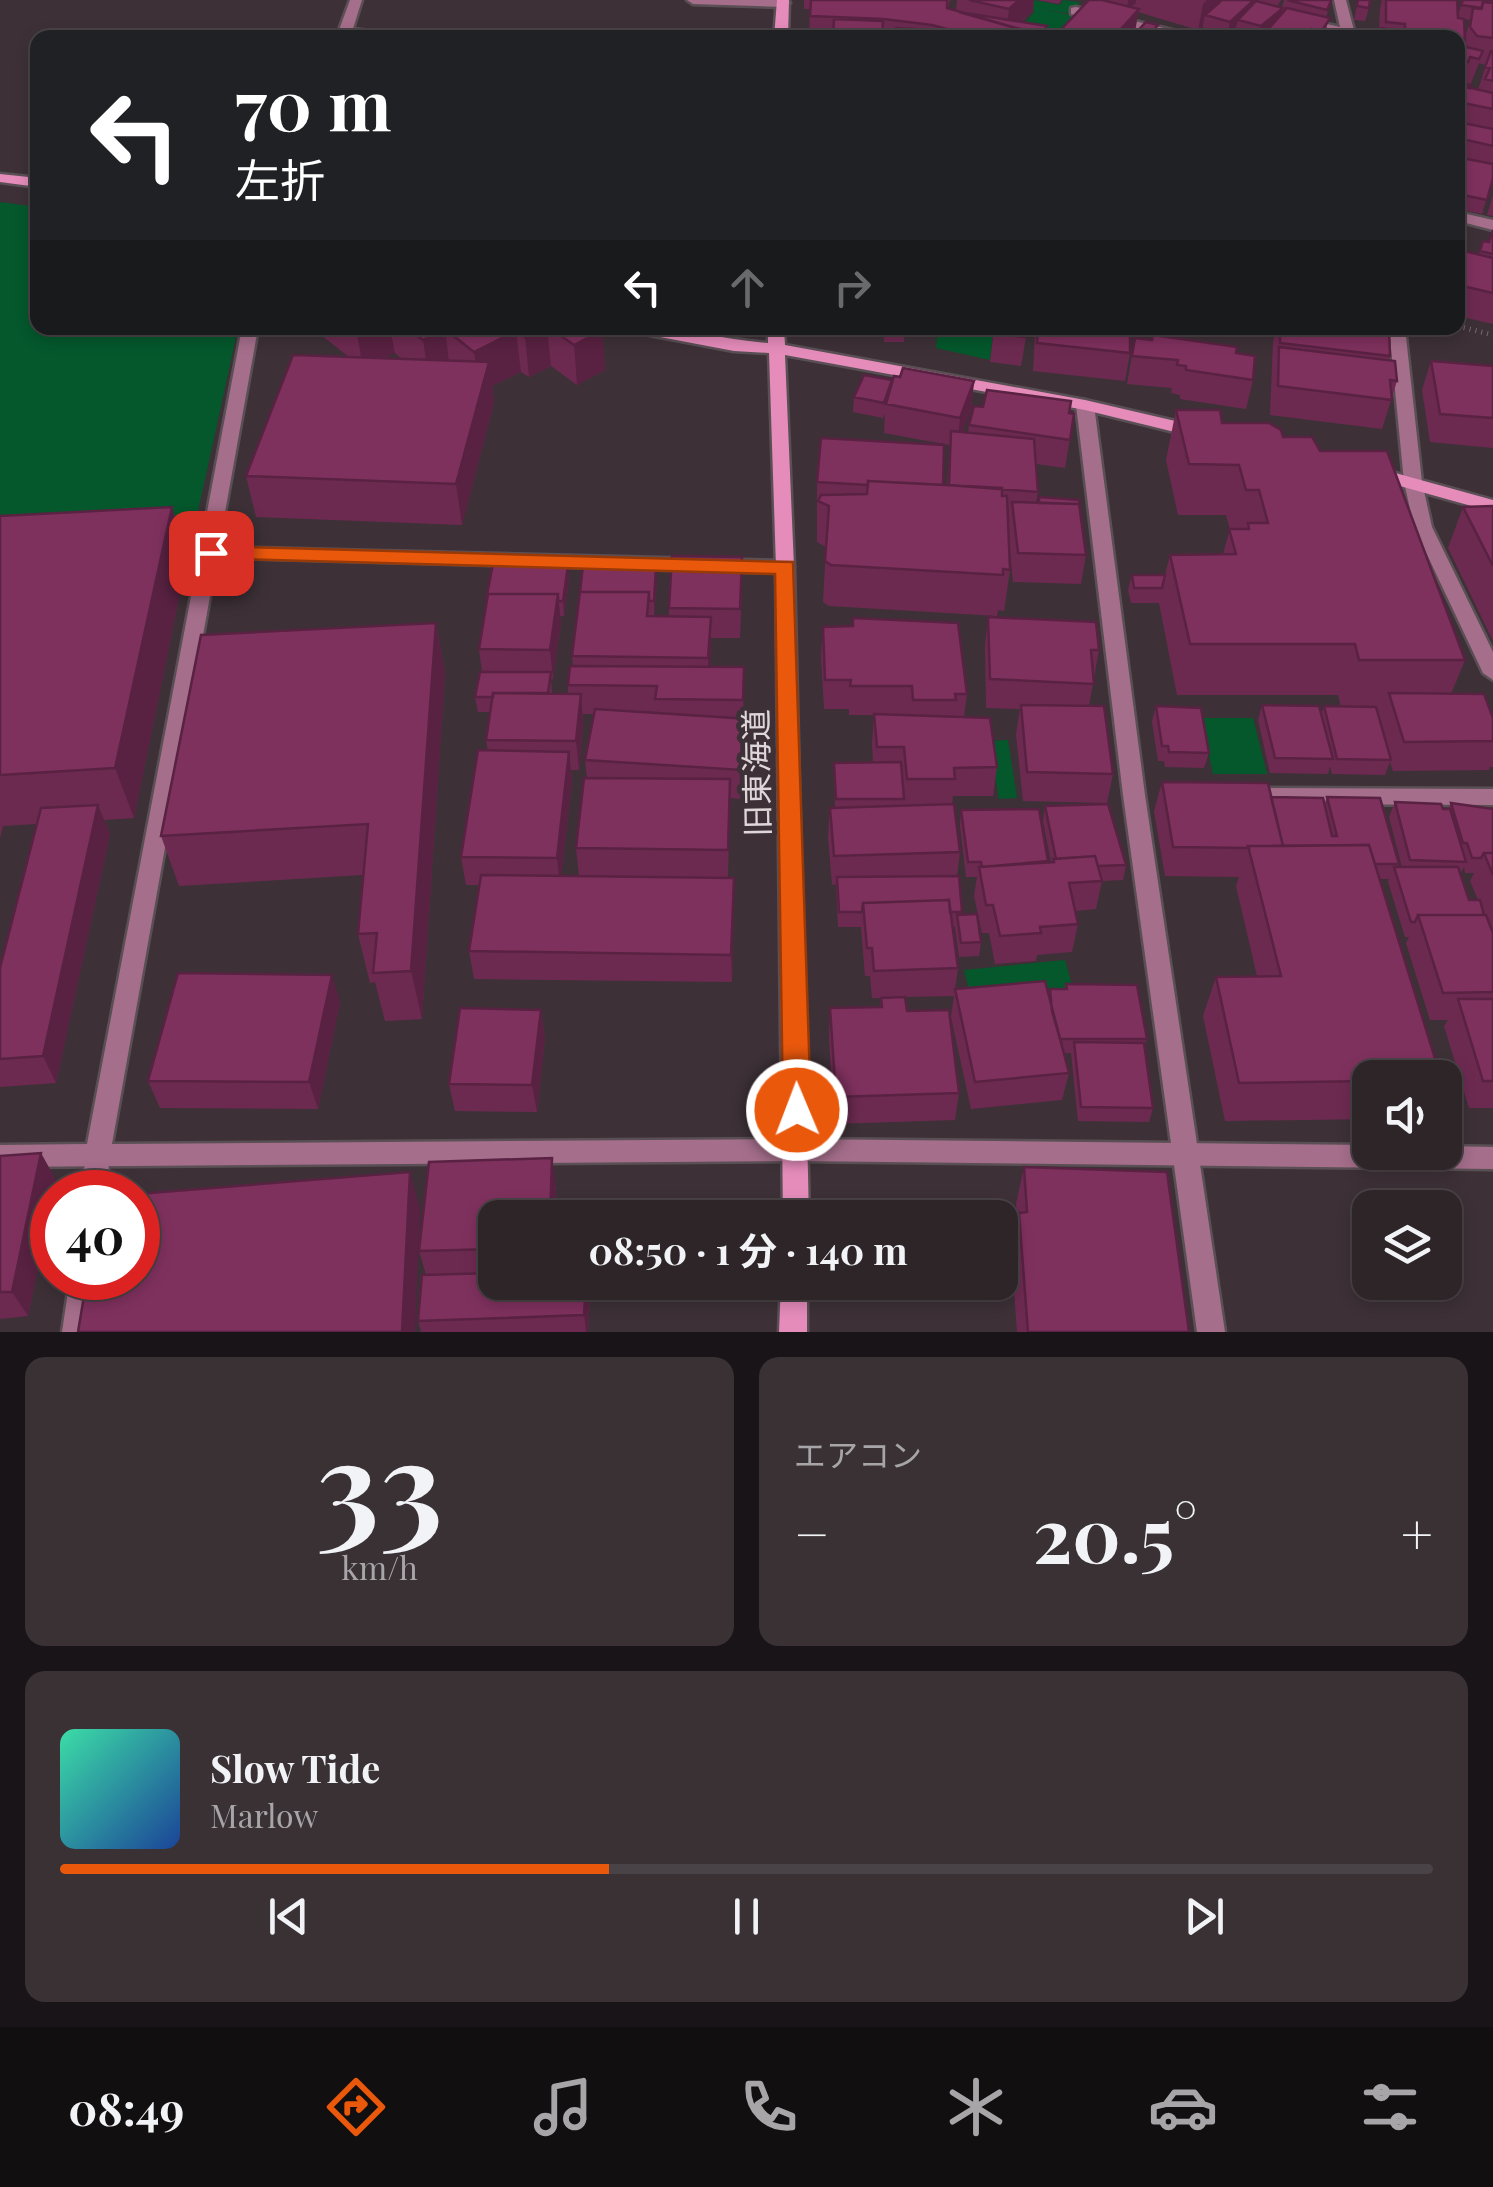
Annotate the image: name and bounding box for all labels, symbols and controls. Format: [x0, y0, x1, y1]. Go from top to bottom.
text: 70 m [235, 55, 392, 149]
icon: left [70, 70, 200, 200]
text: 左折 [235, 148, 325, 208]
icon: left [615, 260, 670, 315]
icon: ahead [720, 260, 775, 315]
icon: right [825, 260, 880, 315]
pin [169, 511, 254, 596]
icon: arrive [184, 526, 239, 581]
street label: 旧東海道 [732, 709, 778, 837]
position arrow [745, 1058, 849, 1162]
map controls [1352, 1060, 1462, 1300]
button: sound [1352, 1060, 1462, 1170]
speed limit sign: 40 [30, 1170, 160, 1300]
button: layers [1352, 1190, 1462, 1300]
text: 08:50 · 1 分 · 140 m [588, 1224, 908, 1275]
text: 33 [316, 1393, 443, 1567]
text: エアコン [794, 1432, 922, 1475]
text: 20.5° [1033, 1482, 1197, 1582]
text: − [794, 1495, 830, 1569]
text: + [1401, 1495, 1433, 1569]
text: km/h [341, 1545, 418, 1588]
text: Slow Tide [210, 1742, 380, 1793]
text: Marlow [210, 1793, 318, 1836]
icon: previous [261, 1889, 316, 1944]
icon: pause [719, 1889, 774, 1944]
icon: next [1177, 1889, 1232, 1944]
icon: directions [321, 2072, 391, 2142]
icon: music [528, 2072, 598, 2142]
icon: phone [734, 2072, 804, 2142]
icon: climate [941, 2072, 1011, 2142]
icon: car [1148, 2072, 1218, 2142]
icon: filters [1355, 2072, 1425, 2142]
text: 08:49 [68, 2077, 184, 2137]

